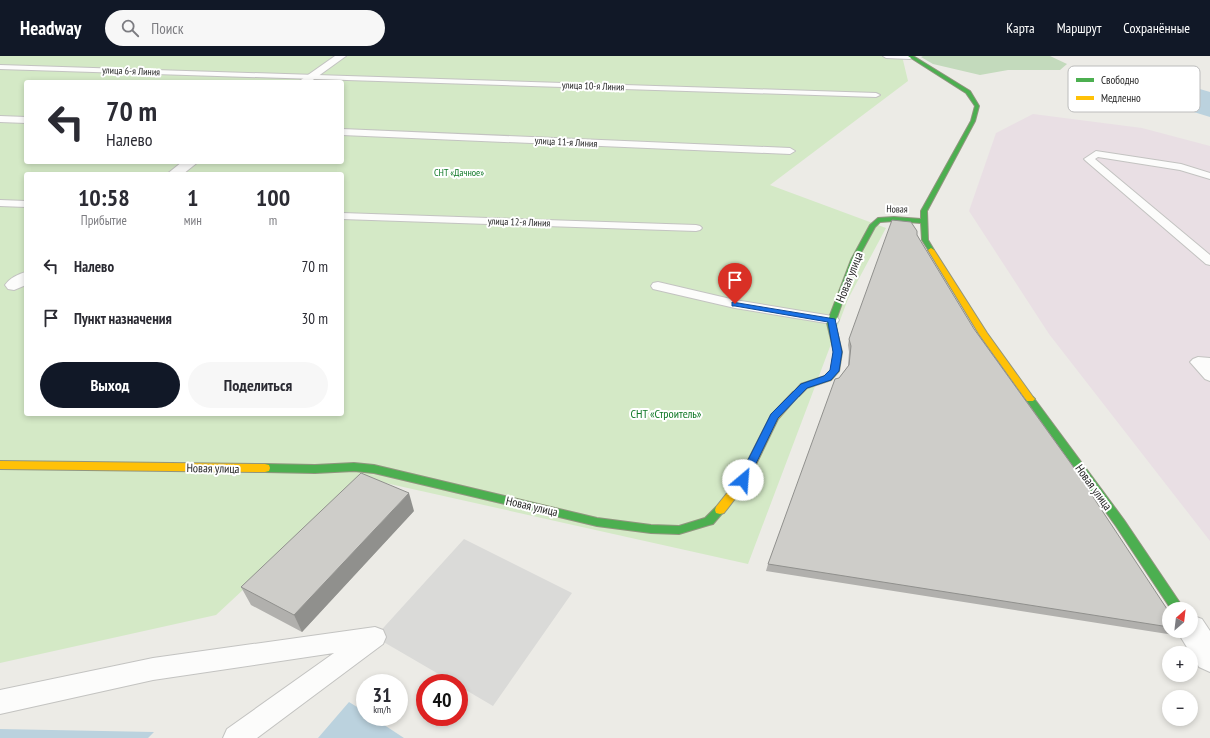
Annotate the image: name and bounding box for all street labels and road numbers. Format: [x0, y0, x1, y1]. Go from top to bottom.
street label: улица 6-я Линия [102, 63, 160, 79]
street label: улица 10-я Линия [562, 78, 625, 94]
street label: улица 11-я Линия [534, 134, 598, 150]
street label: Новая [886, 202, 908, 216]
street label: улица 12-я Линия [488, 214, 551, 230]
street label: Новая улица [832, 249, 866, 304]
street label: Новая улица [186, 460, 240, 476]
street label: Новая улица [1072, 461, 1116, 513]
street label: Новая улица [504, 493, 560, 519]

